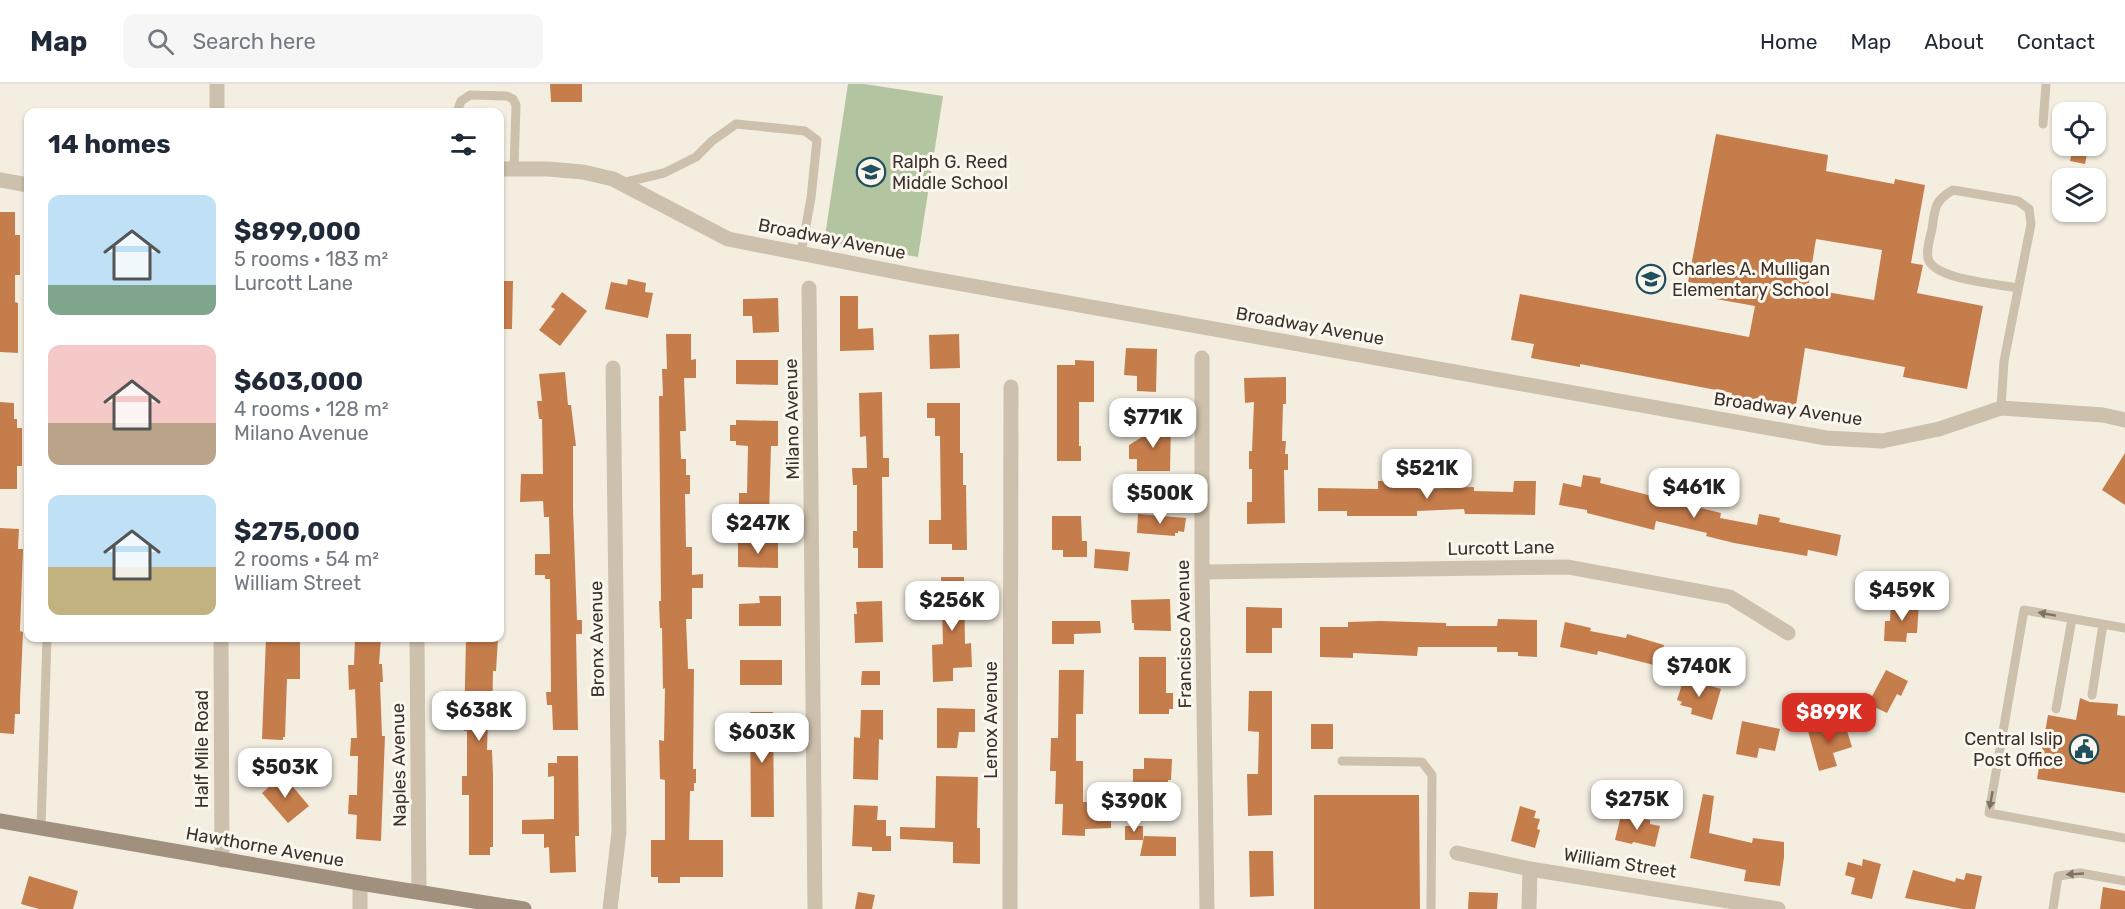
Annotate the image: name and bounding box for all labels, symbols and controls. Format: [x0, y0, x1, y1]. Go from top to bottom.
search box [123, 14, 543, 68]
text: Map [30, 25, 87, 58]
icon: search [144, 25, 177, 58]
text: Search here [192, 28, 316, 55]
text: Home [1760, 29, 1817, 54]
text: Map [1850, 29, 1891, 54]
text: About [1924, 29, 1984, 54]
text: Contact [2017, 29, 2095, 54]
map controls [2052, 102, 2106, 222]
button: locate [2052, 102, 2106, 156]
icon: filters [447, 128, 480, 161]
text: 14 homes [48, 129, 171, 160]
place label: Ralph G. Reed Middle School [892, 151, 1008, 194]
school or university icon: Ralph G. Reed Middle School [855, 156, 887, 188]
button: layers [2052, 168, 2106, 222]
street label: Broadway Avenue [756, 214, 908, 264]
text: $899,000 [234, 216, 361, 247]
icon: home [96, 219, 168, 291]
text: 5 rooms · 183 m² [234, 247, 388, 271]
place label: Charles A. Mulligan Elementary School [1672, 258, 1830, 301]
school or university icon: Charles A. Mulligan Elementary School [1635, 263, 1667, 295]
text: Lurcott Lane [234, 271, 353, 295]
street label: Broadway Avenue [1234, 302, 1386, 350]
street label: Milano Avenue [780, 358, 804, 480]
text: $603,000 [234, 366, 363, 397]
icon: home [96, 369, 168, 441]
street label: Broadway Avenue [1712, 388, 1864, 430]
text: 4 rooms · 128 m² [234, 397, 389, 421]
pin: $771K [1111, 398, 1195, 449]
text: $771K [1123, 405, 1183, 429]
text: Milano Avenue [234, 421, 369, 445]
pin: $521K [1385, 449, 1469, 500]
text: $521K [1396, 456, 1458, 480]
pin: $461K [1652, 468, 1736, 519]
pin: $500K [1118, 474, 1202, 525]
text: $461K [1663, 475, 1725, 499]
text: $500K [1127, 481, 1193, 505]
pin: $247K [716, 504, 800, 555]
text: $247K [726, 511, 790, 535]
text: $275,000 [234, 516, 360, 547]
icon: home [96, 519, 168, 591]
street label: Lurcott Lane [1447, 536, 1555, 560]
text: 2 rooms · 54 m² [234, 547, 379, 571]
street label: Francisco Avenue [1172, 560, 1196, 708]
text: William Street [234, 571, 361, 595]
pin: $459K [1860, 571, 1944, 622]
text: $459K [1869, 578, 1935, 602]
street label: Bronx Avenue [585, 581, 609, 697]
pin: $256K [910, 581, 994, 632]
text: $256K [919, 588, 985, 612]
one-way arrow [2037, 610, 2056, 619]
pin: $740K [1657, 647, 1741, 698]
text: $740K [1667, 654, 1731, 678]
street label: Lenox Avenue [980, 661, 1002, 779]
street label: Half Mile Road [191, 690, 213, 808]
pin: $638K [437, 691, 521, 742]
pin: $899K [1787, 693, 1871, 744]
text: $638K [446, 698, 512, 722]
text: $899K [1796, 700, 1862, 724]
street label: Naples Avenue [387, 703, 411, 827]
pin: $603K [720, 713, 804, 764]
text: $603K [729, 720, 795, 744]
place label: Central Islip Post Office [1964, 728, 2063, 771]
public building icon: Central Islip Post Office [2068, 733, 2100, 765]
pin: $503K [243, 748, 327, 799]
text: $503K [252, 755, 318, 779]
pin: $275K [1595, 780, 1679, 831]
pin: $390K [1092, 782, 1176, 833]
text: $275K [1605, 787, 1669, 811]
text: $390K [1101, 789, 1167, 813]
one-way arrow [1987, 791, 1996, 810]
street label: Hawthorne Avenue [184, 822, 346, 872]
street label: William Street [1562, 843, 1678, 883]
one-way arrow [2065, 870, 2084, 879]

